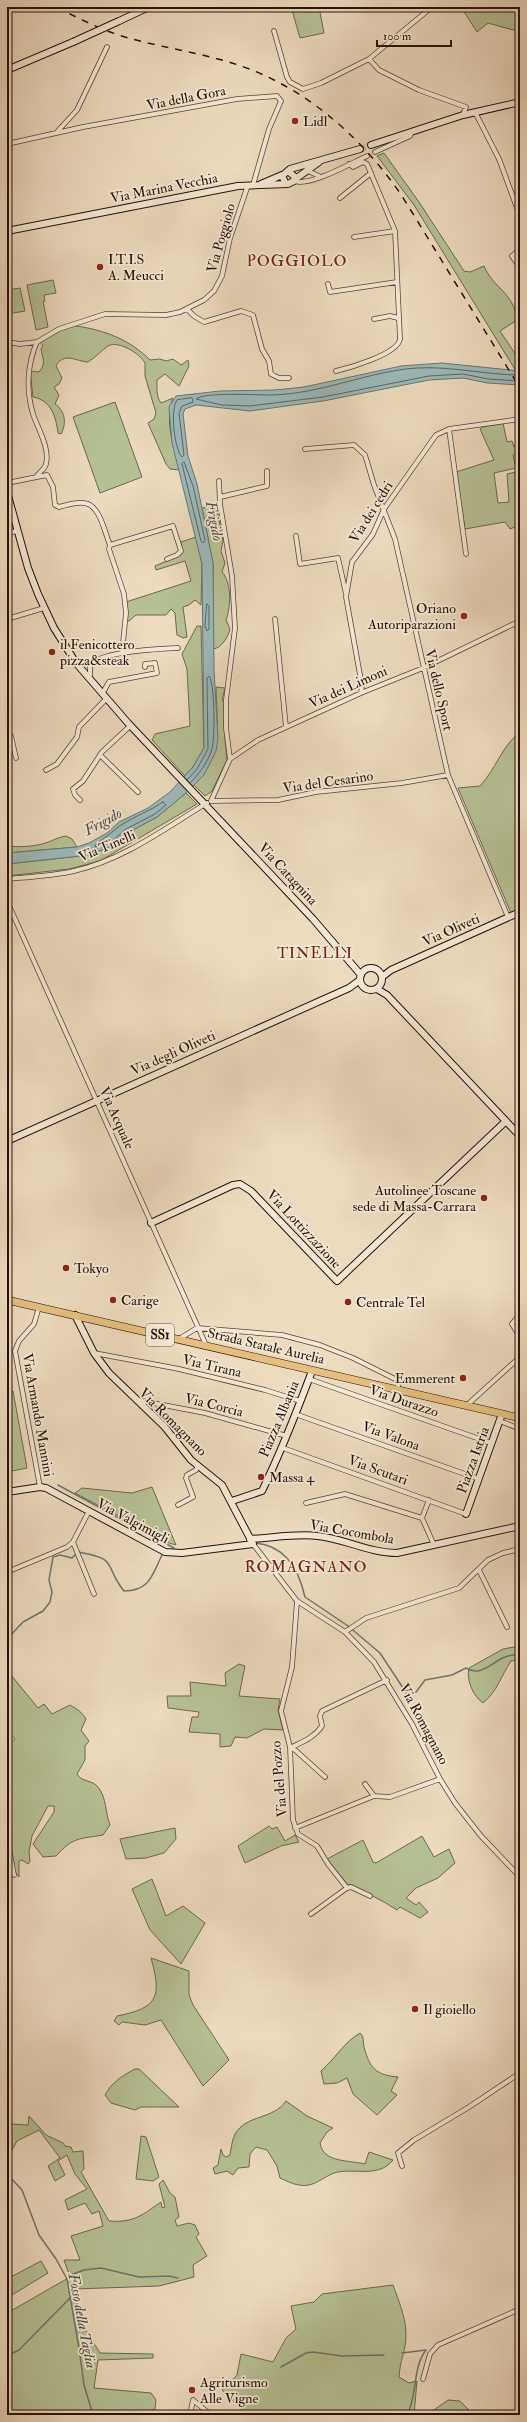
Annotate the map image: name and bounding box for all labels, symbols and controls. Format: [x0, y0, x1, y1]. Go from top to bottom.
scale bar [377, 22, 451, 48]
text: 100 m [383, 29, 412, 44]
street label: Via della Gora [145, 82, 227, 114]
place label: Lidl [303, 113, 328, 130]
marker: Lidl [290, 116, 300, 126]
street label: Via Marina Vecchia [109, 169, 219, 207]
street label: Via Poggiolo [203, 201, 239, 275]
place label: I.T.I.S A. Meucci [107, 251, 164, 284]
district label: POGGIOLO [246, 251, 348, 271]
marker: I.T.I.S A. Meucci [95, 262, 105, 272]
street label: Via dei cedri [346, 478, 397, 546]
water label: Frigido [201, 498, 227, 543]
place label: Oriano Autoriparazioni [367, 600, 456, 634]
marker: Oriano Autoriparazioni [459, 611, 469, 621]
place label: il Fenicottero pizza&steak [59, 636, 135, 670]
marker: il Fenicottero pizza&steak [47, 647, 57, 657]
street label: Via dello Sport [420, 648, 457, 733]
street label: Via dei Limoni [306, 662, 390, 712]
street label: Via del Cesarino [282, 767, 375, 797]
water label: Frigido [80, 804, 125, 841]
street label: Via Tinelli [76, 826, 138, 866]
street label: Via Catagnina [255, 839, 321, 909]
street label: Via Oliveti [420, 910, 483, 950]
district label: TINELLI [277, 944, 353, 963]
street label: Via degli Oliveti [128, 1027, 218, 1079]
street label: Via Acquale [96, 1084, 138, 1152]
place label: Autolinee Toscane sede di Massa-Carrara [353, 1182, 476, 1215]
street label: Via Lottizzazione [263, 1186, 345, 1272]
marker: Autolinee Toscane sede di Massa-Carrara [479, 1193, 489, 1203]
place label: Tokyo [74, 1260, 109, 1278]
marker: Tokyo [61, 1263, 71, 1273]
place label: Carige [121, 1292, 159, 1309]
place label: Centrale Tel [356, 1294, 426, 1311]
marker: Carige [108, 1295, 118, 1305]
marker: Centrale Tel [343, 1297, 353, 1307]
road number: SS1 [146, 1324, 174, 1346]
street label: Strada Statale Aurelia [206, 1324, 326, 1368]
street label: Via Tirana [181, 1351, 243, 1381]
street label: Via Armando Mannini [19, 1352, 57, 1478]
place label: Emmerent [395, 1370, 455, 1387]
marker: Emmerent [458, 1373, 468, 1383]
street label: Piazza Albania [255, 1378, 303, 1460]
street label: Via Durazzo [367, 1381, 441, 1421]
street label: Via Romagnano [135, 1384, 211, 1460]
street label: Via Corcia [183, 1390, 245, 1421]
street label: Via Valona [360, 1418, 422, 1454]
street label: Piazza Istria [453, 1424, 493, 1496]
street label: Via Scutari [346, 1451, 410, 1489]
place label: Massa 4 [269, 1469, 316, 1486]
marker: Massa 4 [256, 1472, 266, 1482]
street label: Via Valgimigli [94, 1495, 172, 1547]
street label: Via Cocombola [309, 1516, 396, 1548]
district label: ROMAGNANO [244, 1557, 368, 1577]
street label: Via Romagnano [396, 1681, 453, 1768]
street label: Via del Pozzo [267, 1740, 291, 1818]
place label: Il gioiello [423, 2001, 476, 2018]
marker: Il gioiello [410, 2004, 420, 2014]
water label: Fosso della Taglia [63, 2271, 101, 2370]
place label: Agriturismo Alle Vigne [199, 2374, 268, 2407]
marker: Agriturismo Alle Vigne [187, 2385, 197, 2395]

